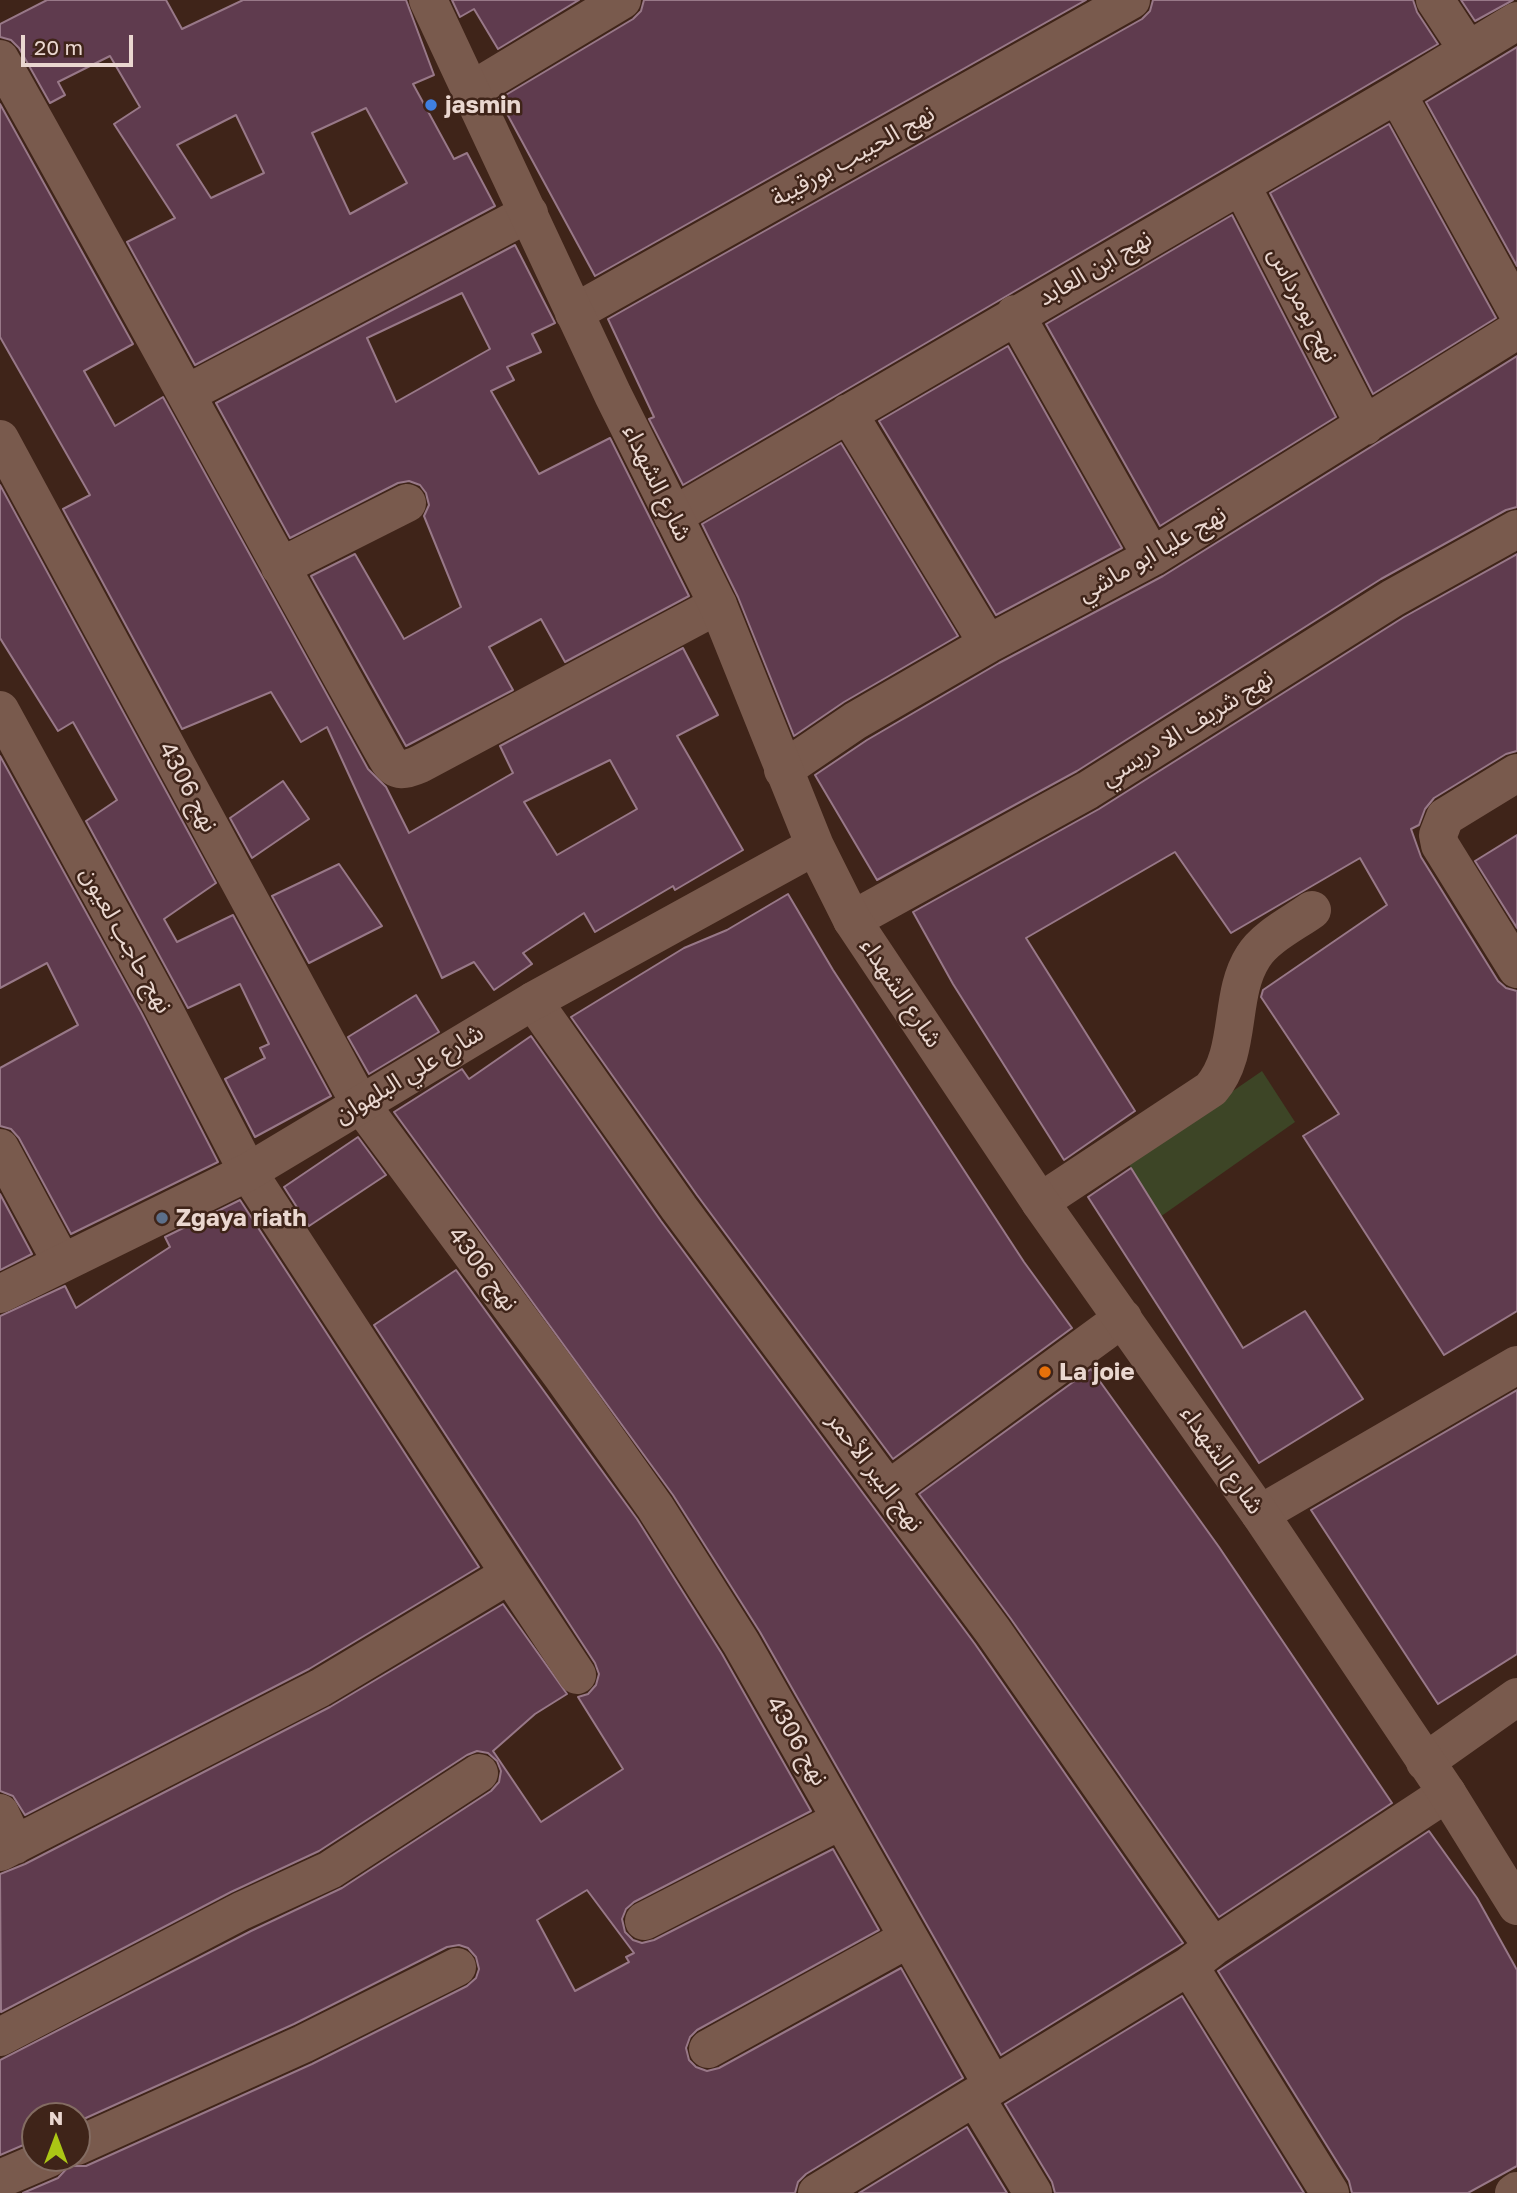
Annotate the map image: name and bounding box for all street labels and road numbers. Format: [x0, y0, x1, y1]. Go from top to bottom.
street label: نهج الحبيب بورقيبة [766, 99, 940, 213]
street label: نهج ابن العابد [1033, 224, 1157, 312]
street label: نهج بومرداس [1262, 243, 1344, 367]
street label: شارع الشهداء [617, 420, 697, 546]
street label: نهج عليا ابو ماشي [1073, 500, 1231, 608]
street label: نهج شريف الا دريسي [1096, 663, 1278, 793]
street label: نهج 4306 [152, 737, 224, 837]
street label: نهج حاجب لعيون [74, 862, 178, 1018]
street label: شارع الشهداء [854, 933, 948, 1053]
street label: شارع علي البلهوان [329, 1018, 489, 1130]
street label: نهج 4306 [442, 1221, 524, 1317]
street label: شارع الشهداء [1174, 1400, 1270, 1520]
street label: نهج البير الأحمر [821, 1407, 929, 1537]
street label: نهج 4306 [760, 1691, 834, 1791]

